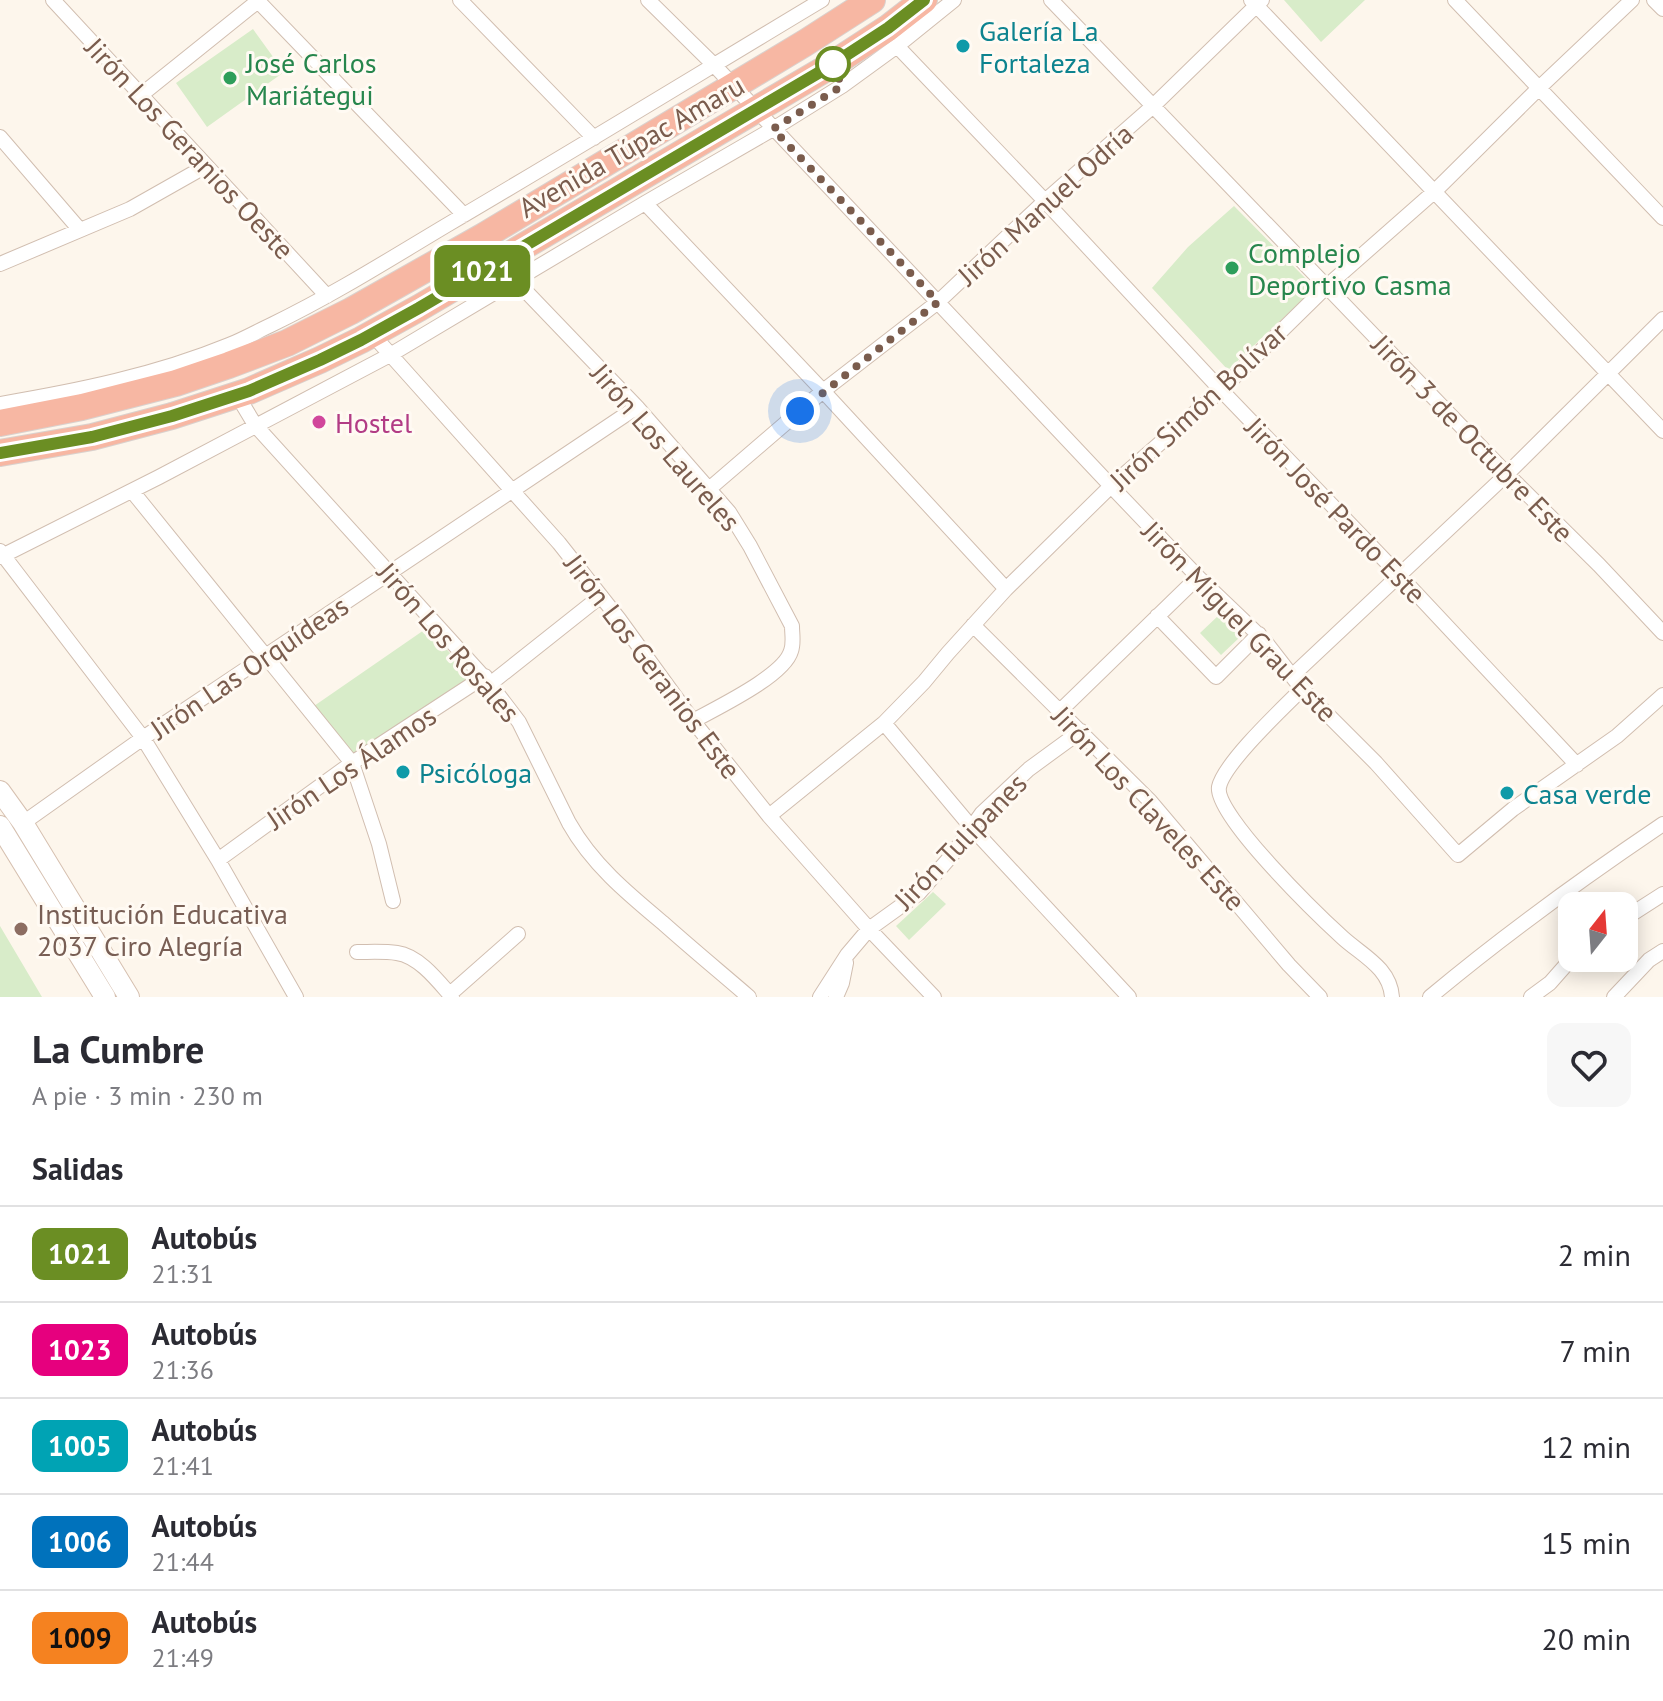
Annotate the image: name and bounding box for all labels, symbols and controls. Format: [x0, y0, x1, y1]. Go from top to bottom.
place label: Galería La Fortaleza [979, 12, 1099, 81]
street label: Jirón Los Geranios Oeste [77, 28, 303, 267]
marker: Galería La Fortaleza [954, 37, 972, 55]
place label: José Carlos Mariátegui [245, 44, 377, 113]
unlabelled marker [816, 47, 850, 81]
street label: Avenida Túpac Amaru [511, 66, 751, 226]
marker: José Carlos Mariátegui [221, 69, 239, 87]
street label: Jirón Manuel Odría [948, 115, 1141, 294]
place label: Complejo Deportivo Casma [1248, 234, 1452, 303]
line badge: 1021 [426, 245, 538, 297]
text: 1021 [450, 252, 514, 289]
marker: Complejo Deportivo Casma [1223, 259, 1241, 277]
street label: Jirón Simón Bolívar [1101, 314, 1295, 499]
street label: Jirón 3 de Octubre Este [1363, 325, 1582, 550]
street label: Jirón Los Laureles [582, 355, 749, 539]
your location [780, 391, 820, 431]
place label: Hostel [335, 404, 412, 441]
street label: Jirón José Pardo Este [1237, 408, 1435, 611]
marker: Hostel [310, 413, 328, 431]
street label: Jirón Miguel Grau Este [1134, 512, 1346, 730]
street label: Jirón Los Geranios Este [556, 545, 750, 786]
street label: Jirón Los Rosales [369, 554, 529, 730]
street label: Jirón Las Orquídeas [142, 587, 355, 748]
street label: Jirón Los Álamos [258, 697, 443, 838]
street label: Jirón Los Claveles Este [1044, 697, 1254, 918]
place label: Psicóloga [419, 754, 532, 791]
marker: Psicóloga [394, 763, 412, 781]
street label: Jirón Tulipanes [885, 765, 1034, 918]
place label: Casa verde [1523, 775, 1651, 812]
marker: Casa verde [1498, 784, 1516, 802]
north arrow [1558, 892, 1638, 972]
map controls [1558, 892, 1638, 972]
place label: Institución Educativa 2037 Ciro Alegría [37, 895, 288, 964]
marker: Institución Educativa 2037 Ciro Alegría [12, 920, 30, 938]
button: heart [1547, 1023, 1631, 1107]
text: La Cumbre [32, 1024, 204, 1073]
text: A pie · 3 min · 230 m [32, 1079, 263, 1112]
text: Salidas [32, 1149, 123, 1188]
text: Autobús [152, 1218, 257, 1257]
text: 1021 [48, 1235, 112, 1272]
text: 2 min [1558, 1235, 1631, 1274]
text: 21:31 [152, 1257, 214, 1290]
text: Autobús [152, 1314, 257, 1353]
text: 1023 [48, 1331, 112, 1368]
text: 7 min [1559, 1331, 1631, 1370]
text: 21:36 [152, 1353, 214, 1386]
text: Autobús [152, 1410, 257, 1449]
text: 1005 [48, 1427, 112, 1464]
text: 12 min [1541, 1427, 1631, 1466]
text: 21:41 [152, 1449, 214, 1482]
text: Autobús [152, 1506, 257, 1545]
text: 1006 [48, 1523, 112, 1560]
text: 15 min [1541, 1523, 1631, 1562]
text: 21:44 [152, 1545, 214, 1578]
text: Autobús [152, 1602, 257, 1641]
text: 1009 [48, 1619, 112, 1656]
text: 20 min [1541, 1619, 1631, 1658]
text: 21:49 [152, 1641, 214, 1674]

